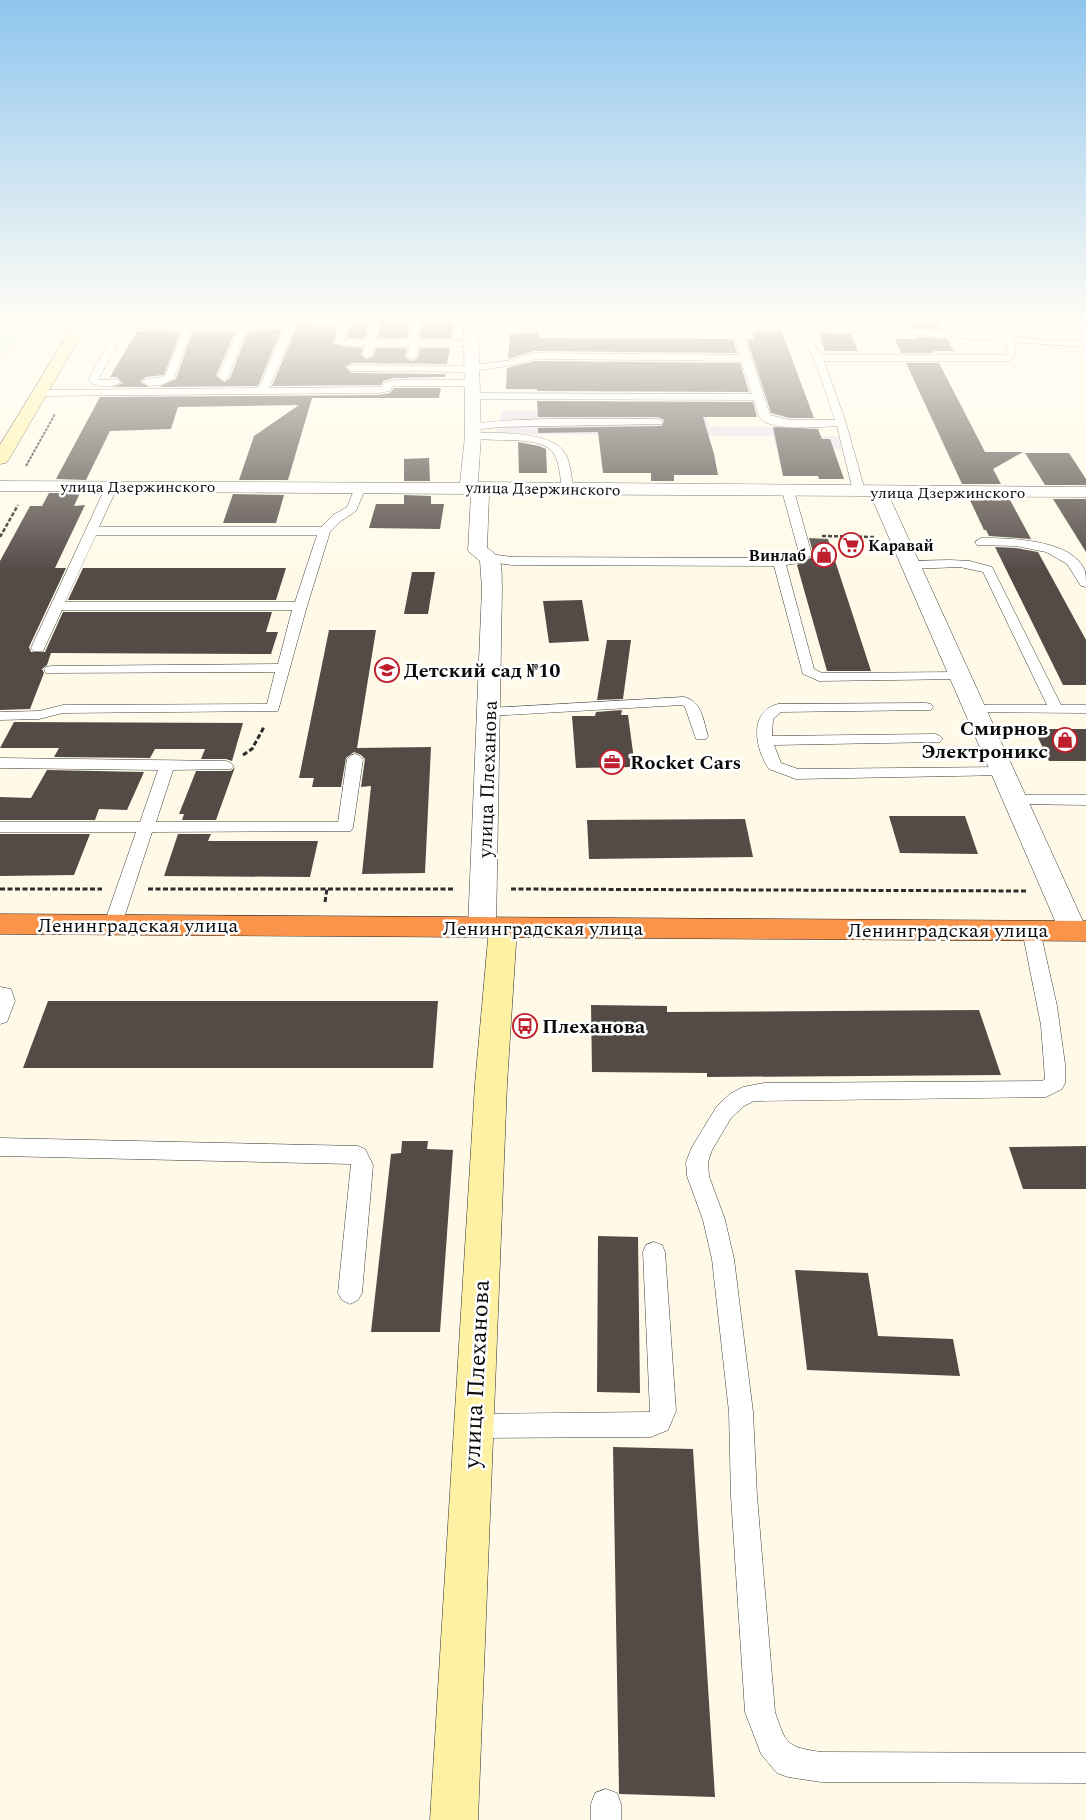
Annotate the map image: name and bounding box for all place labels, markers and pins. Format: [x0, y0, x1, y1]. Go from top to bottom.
supermarket icon: Каравай [838, 532, 864, 558]
place label: Каравай [868, 534, 934, 558]
shop icon: Винлаб [811, 542, 837, 568]
place label: Винлаб [749, 544, 806, 568]
place label: Детский сад №10 [404, 656, 560, 686]
school or university icon: Детский сад №10 [374, 657, 400, 683]
place label: Смирнов Электроникс [921, 714, 1048, 767]
shop icon: Смирнов Электроникс [1052, 727, 1078, 753]
place label: Rocket Cars [630, 748, 741, 778]
office icon: Rocket Cars [599, 749, 625, 775]
place label: Плеханова [542, 1012, 646, 1042]
bus stop icon: Плеханова [512, 1013, 538, 1039]

